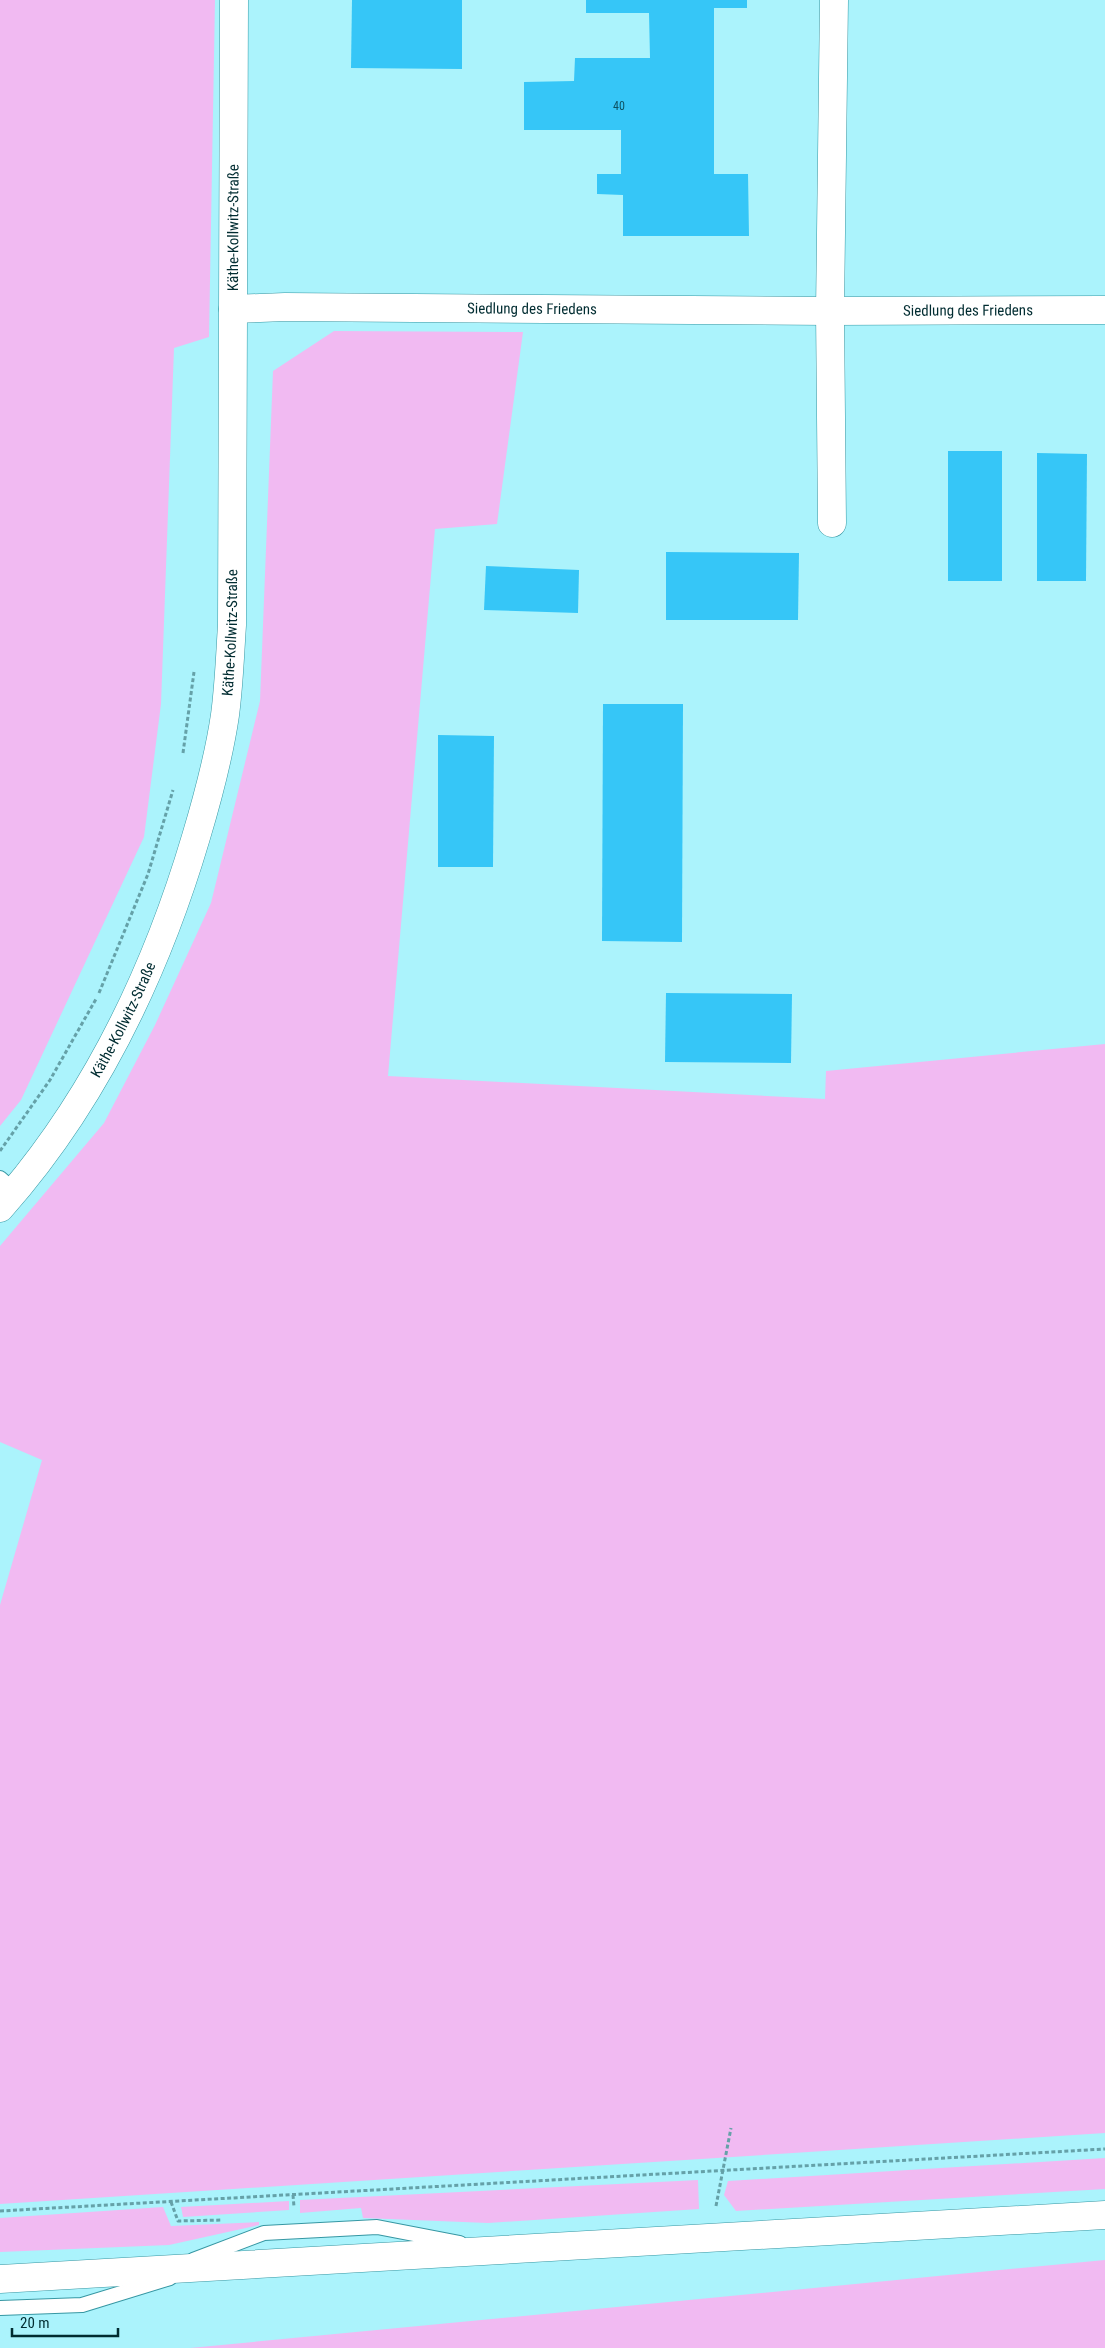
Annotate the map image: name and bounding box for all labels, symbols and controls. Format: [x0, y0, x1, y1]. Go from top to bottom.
house number: 40 [613, 99, 625, 113]
street label: Käthe-Kollwitz-Straße [224, 164, 242, 291]
street label: Siedlung des Friedens [467, 299, 597, 318]
street label: Siedlung des Friedens [903, 301, 1033, 320]
street label: Käthe-Kollwitz-Straße [218, 569, 241, 697]
street label: Käthe-Kollwitz-Straße [87, 959, 160, 1081]
scale bar [12, 2306, 119, 2338]
text: 20 m [20, 2314, 50, 2332]

